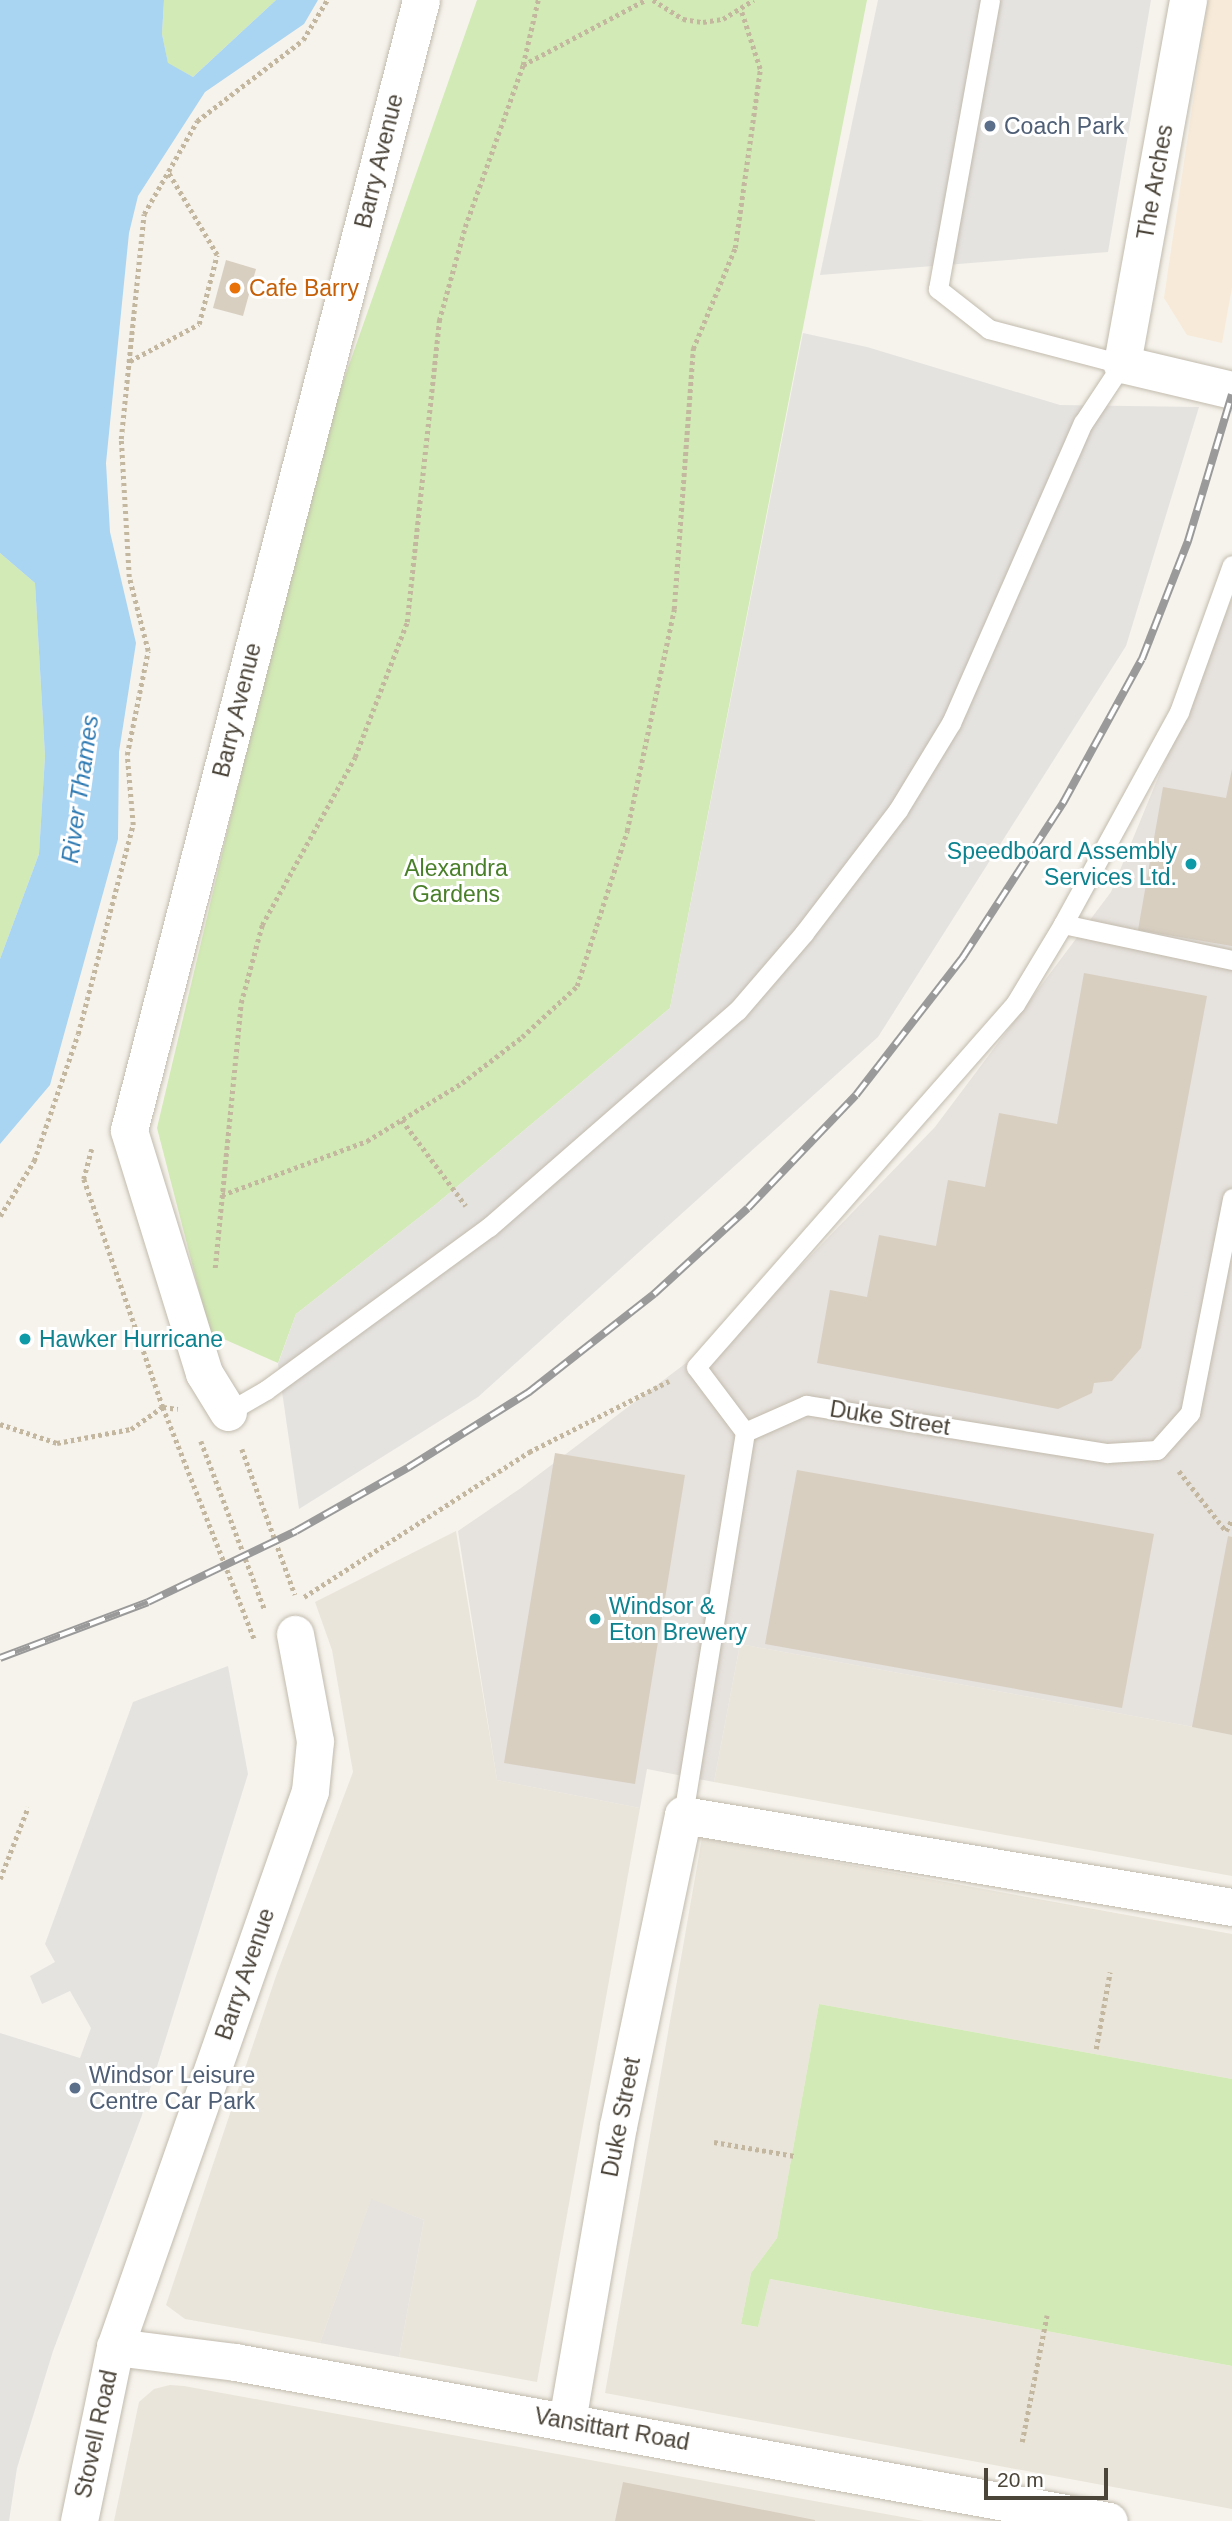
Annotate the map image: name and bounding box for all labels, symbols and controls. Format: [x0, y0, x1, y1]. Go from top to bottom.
street label: Barry Avenue [349, 90, 409, 232]
place label: Coach Park [1004, 112, 1124, 140]
marker: Coach Park [982, 118, 998, 134]
street label: The Arches [1131, 122, 1179, 242]
place label: Cafe Barry [249, 274, 359, 302]
marker: Cafe Barry [227, 280, 243, 296]
street label: Barry Avenue [207, 639, 267, 781]
water label: River Thames [55, 713, 105, 865]
place label: Speedboard Assembly Services Ltd. [946, 837, 1177, 891]
park label: Alexandra Gardens [404, 854, 508, 908]
marker: Speedboard Assembly Services Ltd. [1183, 856, 1199, 872]
place label: Hawker Hurricane [39, 1325, 223, 1353]
marker: Hawker Hurricane [17, 1331, 33, 1347]
street label: Duke Street [828, 1395, 952, 1441]
place label: Windsor & Eton Brewery [609, 1592, 747, 1646]
marker: Windsor & Eton Brewery [587, 1611, 603, 1627]
street label: Barry Avenue [209, 1904, 281, 2044]
street label: Duke Street [596, 2055, 646, 2179]
place label: Windsor Leisure Centre Car Park [89, 2061, 255, 2115]
marker: Windsor Leisure Centre Car Park [67, 2080, 83, 2096]
street label: Stovell Road [69, 2367, 123, 2501]
street label: Vansittart Road [532, 2402, 692, 2456]
scale bar [987, 2454, 1111, 2498]
text: 20 m [997, 2468, 1044, 2491]

